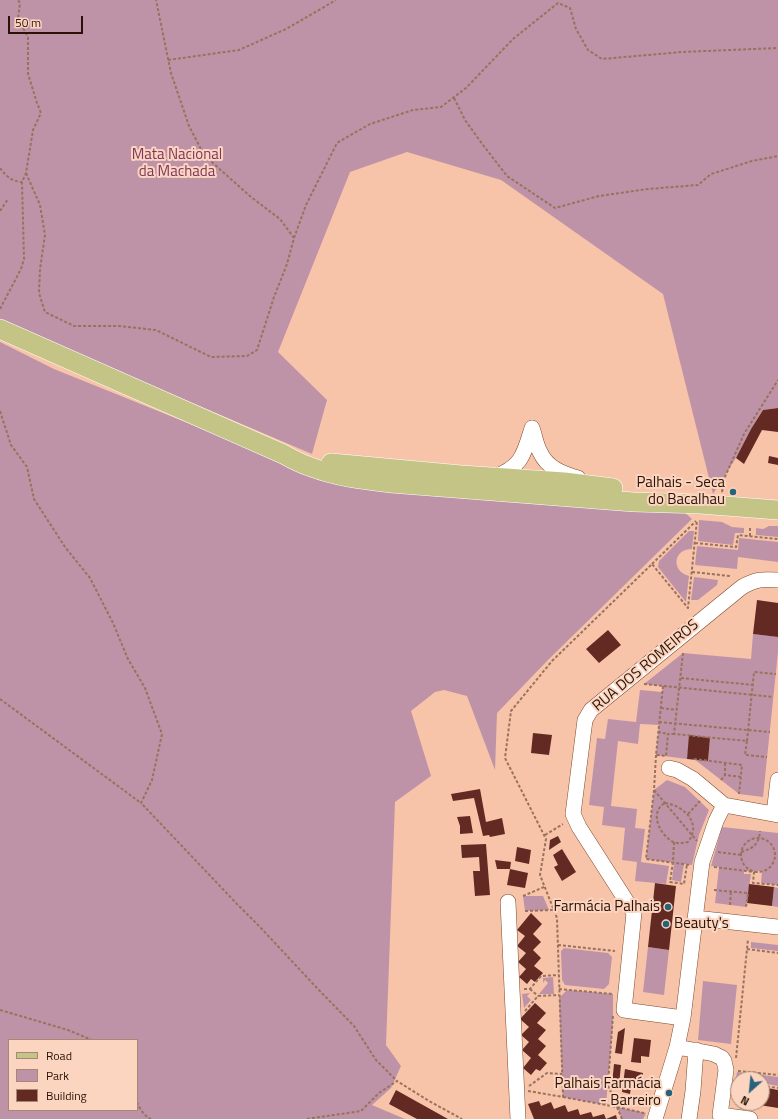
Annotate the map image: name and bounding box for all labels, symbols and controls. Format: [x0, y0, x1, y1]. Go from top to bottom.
scale bar [10, 8, 85, 34]
text: 50 m [15, 13, 41, 32]
park label: Mata Nacional da Machada [132, 146, 222, 181]
place label: Palhais - Seca do Bacalhau [636, 474, 725, 509]
marker: Palhais - Seca do Bacalhau [728, 487, 738, 497]
street label: RUA DOS ROMEIROS [589, 616, 703, 716]
place label: Farmácia Palhais [554, 898, 660, 916]
marker: Farmácia Palhais [663, 902, 673, 912]
place label: Beauty's [674, 915, 729, 933]
marker: Beauty's [661, 919, 671, 929]
legend [8, 1039, 138, 1111]
text: Road [46, 1046, 72, 1065]
text: Park [46, 1066, 69, 1085]
north arrow [730, 1071, 770, 1111]
place label: Palhais Farmácia - Barreiro [555, 1075, 661, 1110]
text: Building [46, 1086, 87, 1105]
marker: Palhais Farmácia - Barreiro [664, 1088, 674, 1098]
text: N [738, 1092, 752, 1110]

